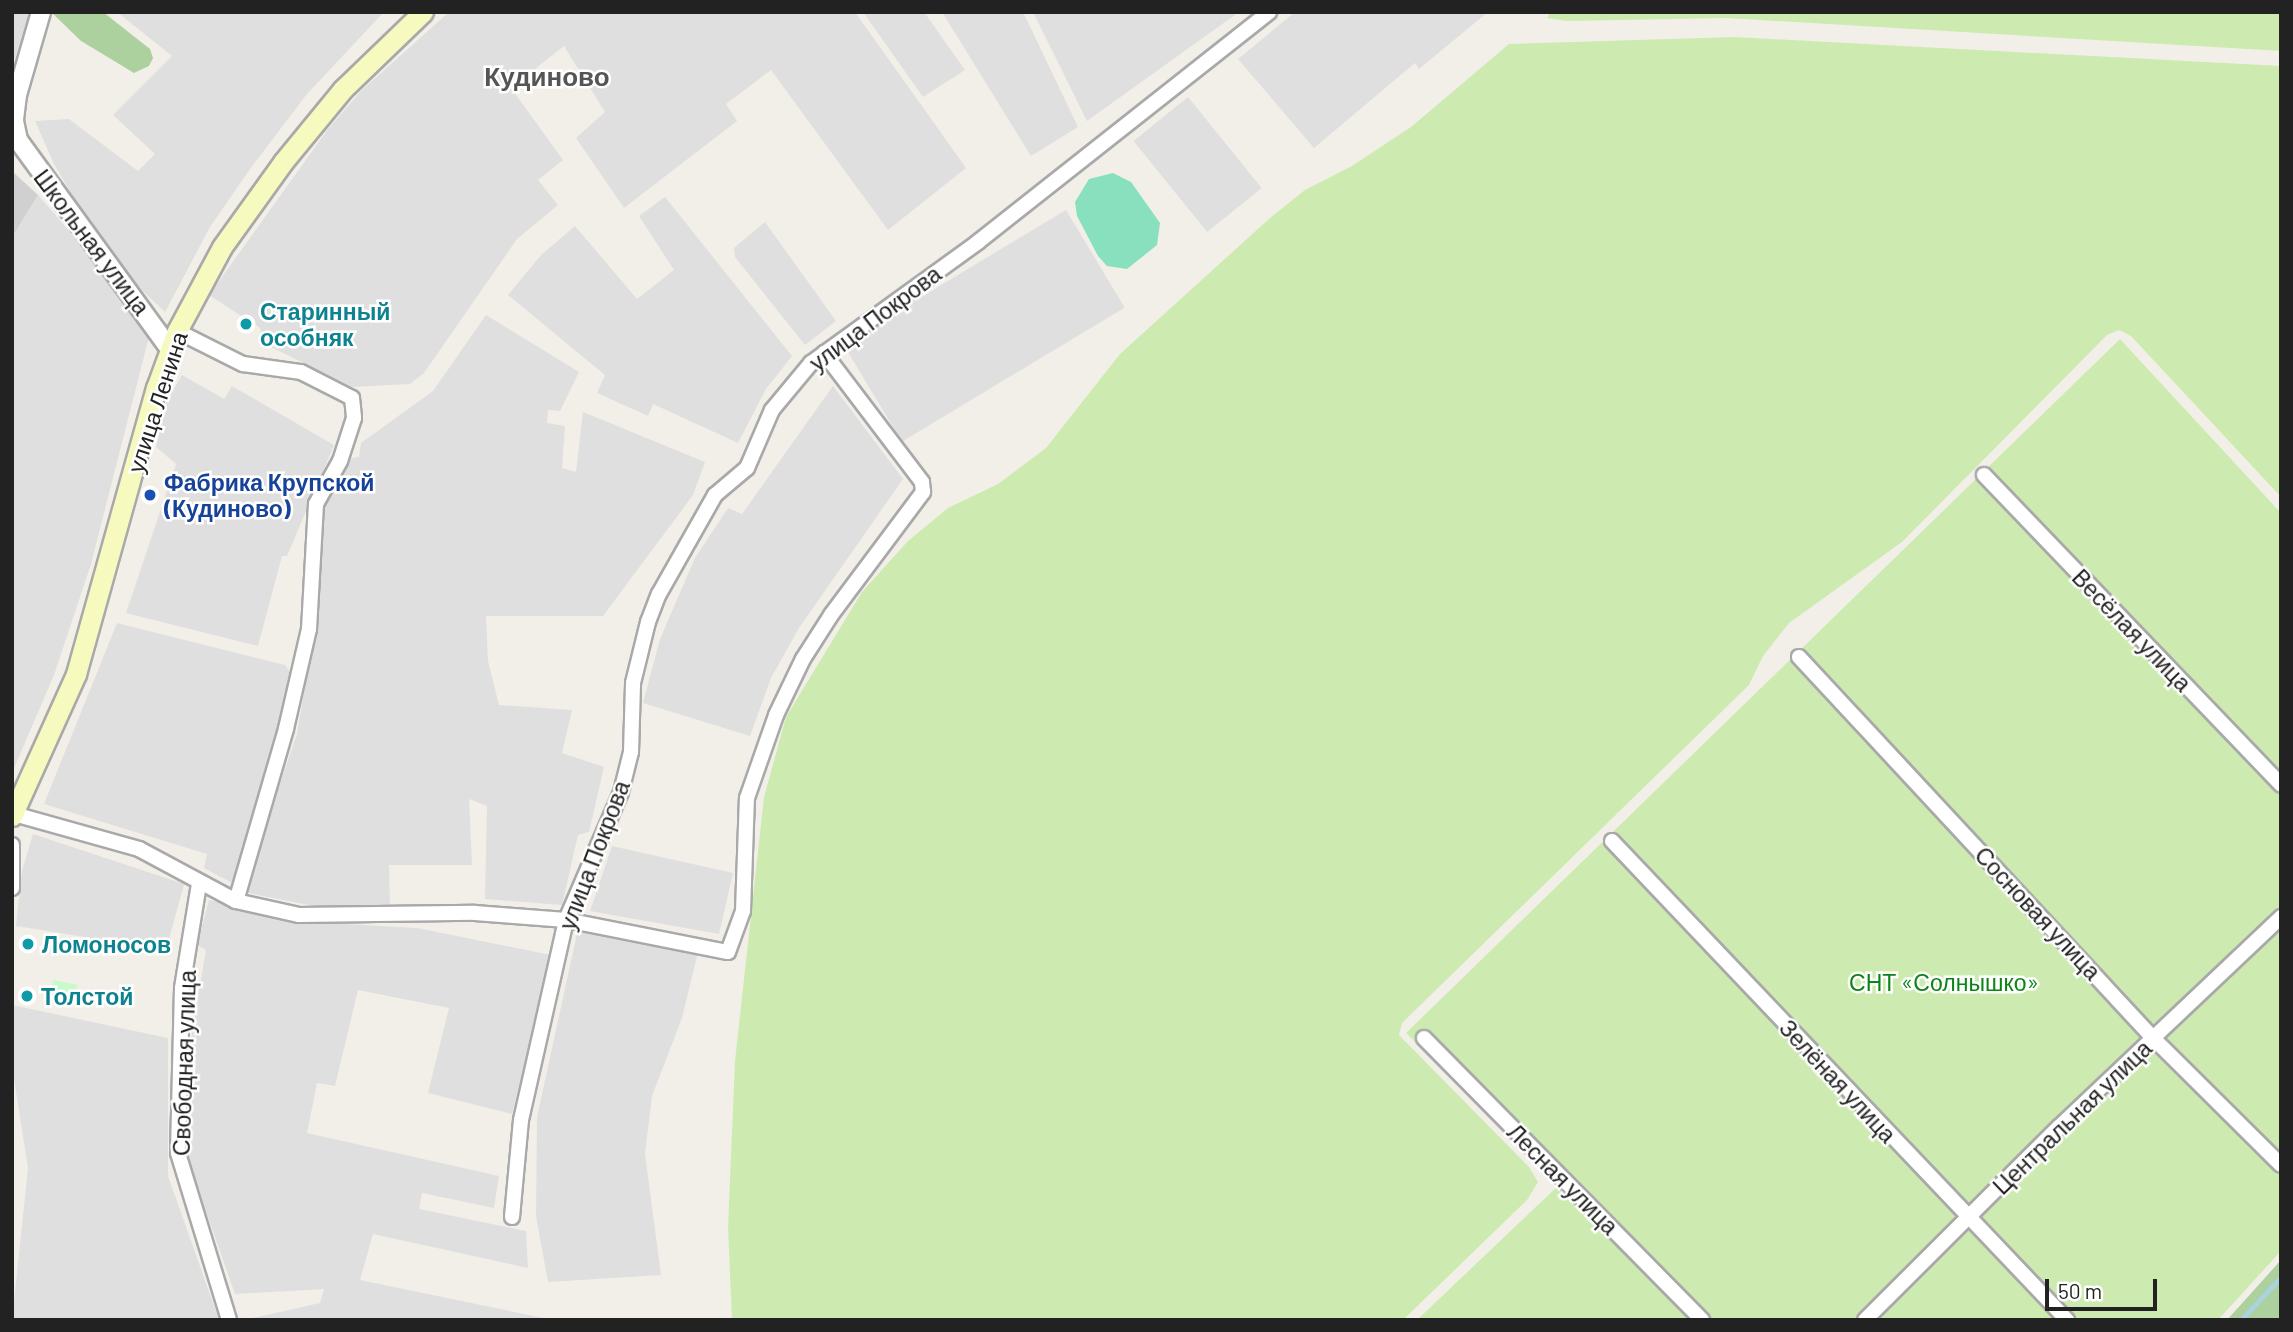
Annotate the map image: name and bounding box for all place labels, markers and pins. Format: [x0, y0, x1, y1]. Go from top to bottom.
place label: Старинный особняк [260, 297, 390, 351]
marker: Старинный особняк [238, 316, 254, 332]
place label: Фабрика Крупской (Кудиново) [164, 468, 374, 522]
marker: Фабрика Крупской (Кудиново) [142, 487, 158, 503]
place label: Ломоносов [42, 930, 171, 958]
marker: Ломоносов [20, 936, 36, 952]
place label: Толстой [41, 982, 133, 1010]
marker: Толстой [19, 988, 35, 1004]

